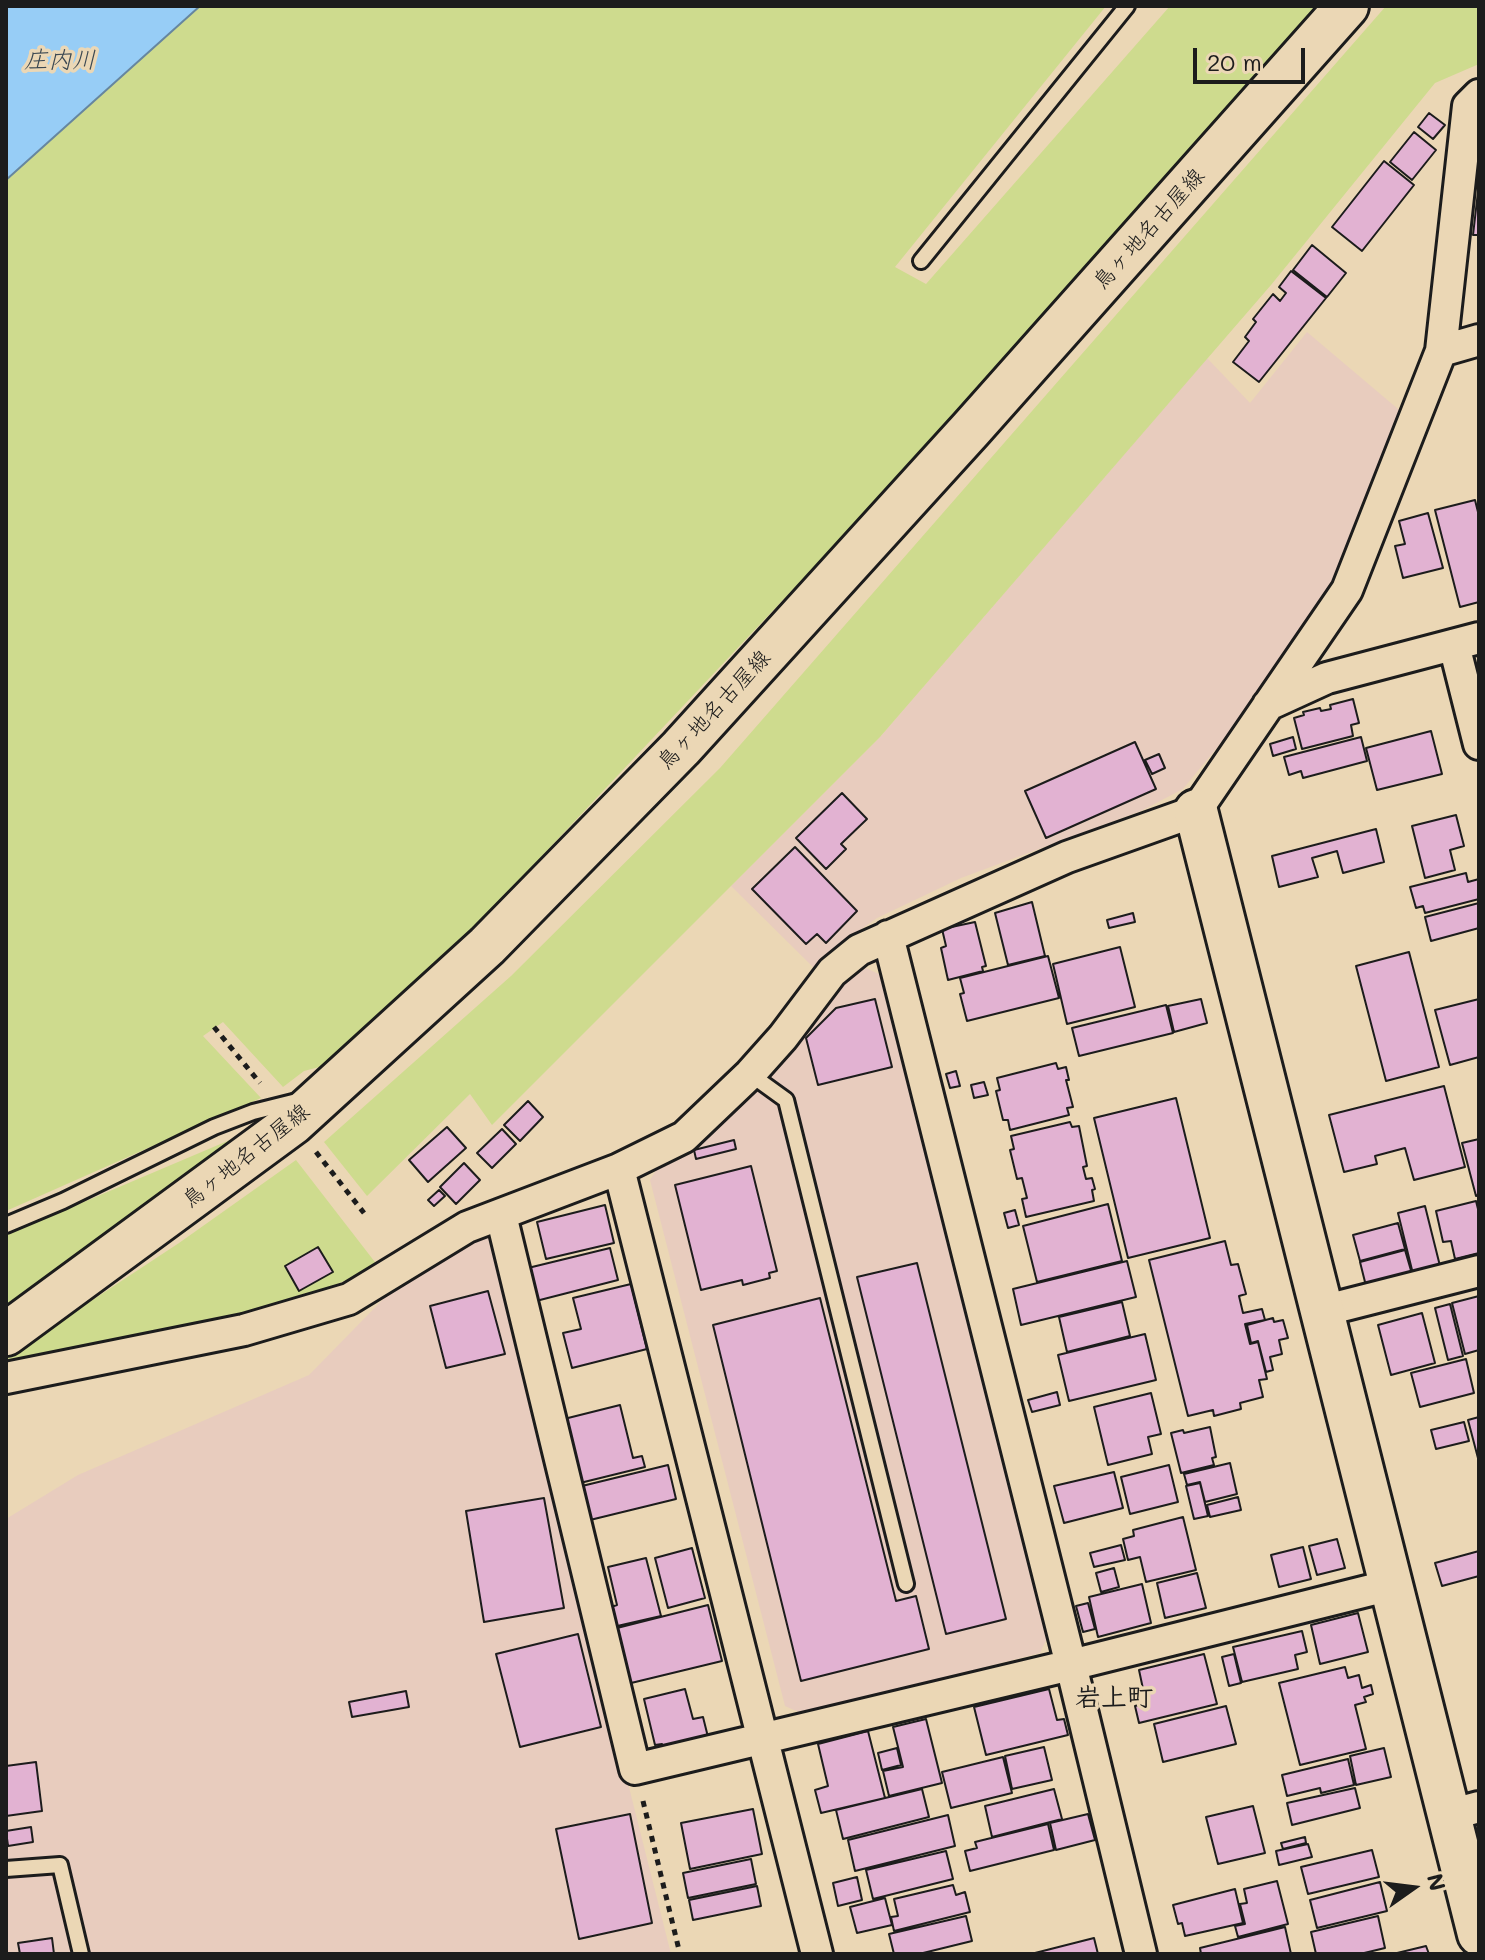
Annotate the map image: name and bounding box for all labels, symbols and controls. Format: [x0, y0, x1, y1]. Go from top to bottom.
scale bar [1197, 32, 1309, 82]
text: 20 m [1207, 46, 1262, 77]
water label: 庄内川 [24, 47, 96, 75]
street label: 鳥ヶ地名古屋線 [1088, 163, 1210, 295]
street label: 鳥ヶ地名古屋線 [652, 645, 776, 775]
street label: 鳥ヶ地名古屋線 [177, 1098, 315, 1214]
district label: 岩上町 [1075, 1682, 1153, 1714]
north arrow [1373, 1848, 1453, 1928]
text: N [1421, 1870, 1453, 1894]

